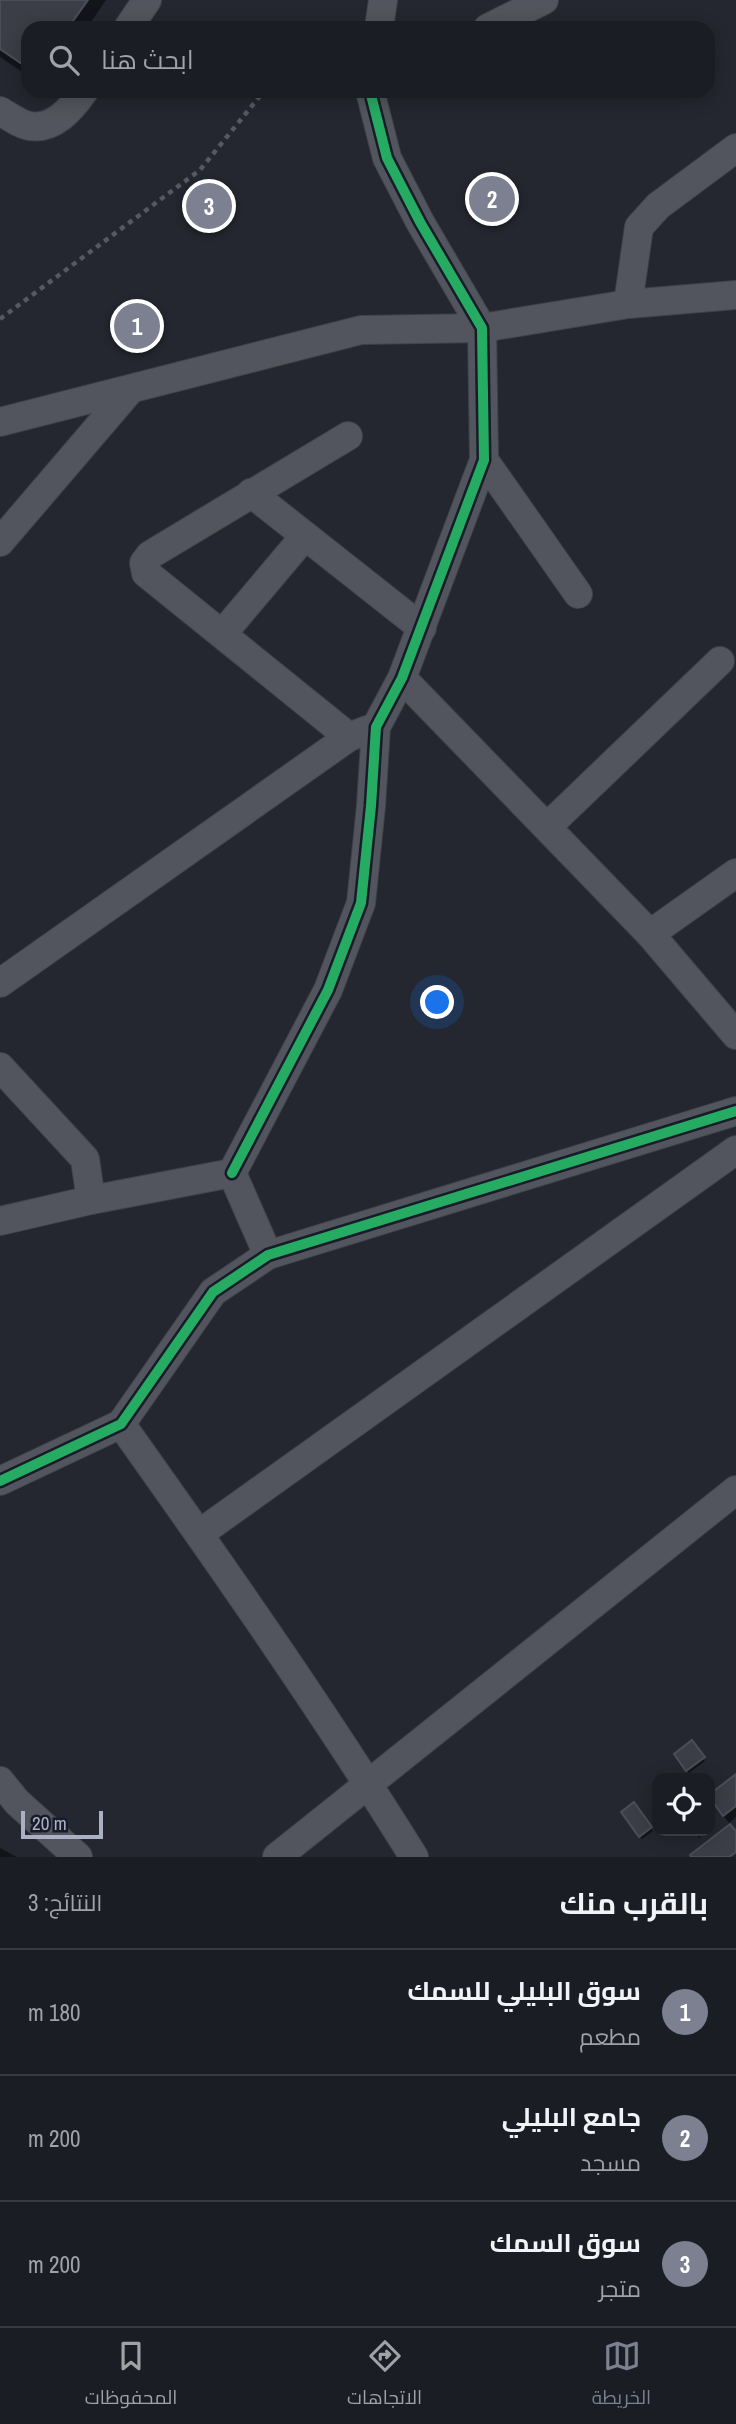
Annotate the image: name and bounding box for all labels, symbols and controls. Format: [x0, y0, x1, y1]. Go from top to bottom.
search box [21, 21, 715, 98]
icon: search [45, 41, 83, 79]
text: ابحث هنا [101, 42, 194, 77]
pin: 2 [469, 173, 515, 225]
pin: 3 [186, 180, 232, 232]
pin: 1 [114, 300, 160, 352]
your location [420, 985, 454, 1019]
map controls [652, 1773, 715, 1836]
button: locate [652, 1773, 715, 1836]
scale bar [21, 1808, 103, 1840]
text: 20 m [32, 1810, 67, 1836]
text: بالقرب منك [560, 1883, 708, 1923]
text: النتائج: 3 [28, 1887, 102, 1918]
text: سوق البليلي للسمك [408, 1973, 641, 2008]
text: 180 m [28, 1997, 80, 2028]
text: 1 [680, 1997, 690, 2028]
text: مطعم [579, 2021, 641, 2052]
text: جامع البليلي [502, 2099, 641, 2134]
text: 200 m [28, 2123, 80, 2154]
text: 2 [680, 2123, 690, 2154]
text: مسجد [580, 2147, 641, 2178]
text: سوق السمك [490, 2225, 641, 2260]
text: 200 m [28, 2249, 80, 2280]
text: 3 [680, 2249, 690, 2280]
text: متجر [599, 2273, 641, 2304]
tab: المحفوظات [85, 2337, 177, 2415]
tab: الاتجاهات [347, 2337, 422, 2415]
tab: الخريطة [592, 2337, 651, 2415]

